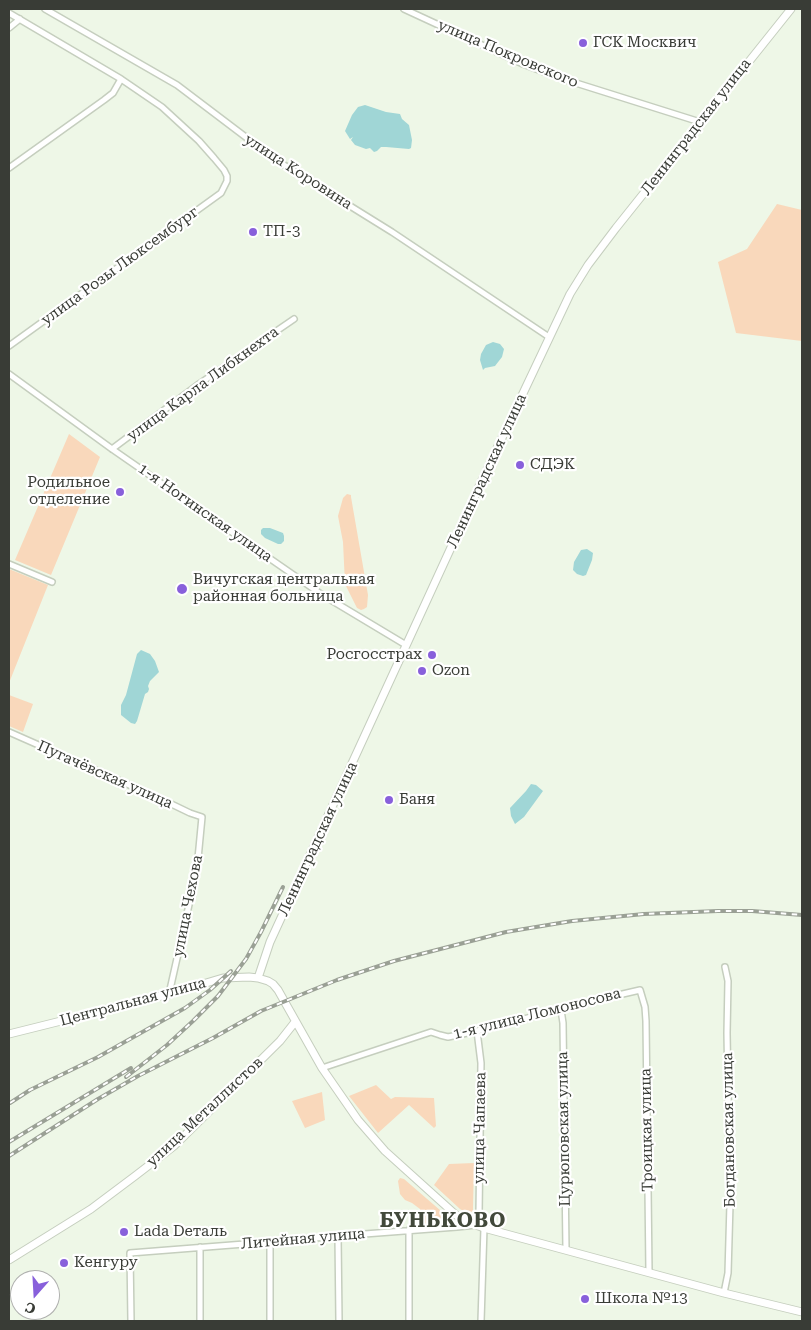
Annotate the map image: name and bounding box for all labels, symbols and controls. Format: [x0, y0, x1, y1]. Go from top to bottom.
street label: улица Покровского [435, 16, 581, 92]
place label: ГСК Москвич [593, 34, 696, 52]
marker: ГСК Москвич [577, 37, 589, 49]
street label: Ленинградская улица [637, 55, 755, 199]
street label: улица Коровина [241, 130, 355, 214]
street label: улица Розы Люксембург [38, 203, 202, 329]
place label: ТП-3 [263, 223, 300, 241]
marker: ТП-3 [247, 226, 259, 238]
street label: улица Карла Либкнехта [124, 323, 282, 445]
street label: Ленинградская улица [443, 391, 531, 551]
place label: СДЭК [530, 456, 575, 474]
marker: СДЭК [514, 459, 526, 471]
street label: 1-я Ногинская улица [134, 460, 276, 566]
place label: Родильное отделение [27, 474, 110, 509]
marker: Родильное отделение [114, 486, 126, 498]
place label: Вичугская центральная районная больница [193, 571, 375, 606]
marker: Вичугская центральная районная больница [175, 582, 189, 596]
place label: Росгосстрах [326, 646, 422, 664]
marker: Росгосстрах [426, 649, 438, 661]
place label: Ozon [432, 662, 470, 680]
marker: Ozon [416, 665, 428, 677]
street label: Пугачёвская улица [35, 737, 175, 813]
street label: Ленинградская улица [274, 759, 362, 919]
place label: Баня [399, 791, 435, 809]
marker: Баня [383, 794, 395, 806]
street label: улица Чехова [169, 853, 207, 959]
street label: Центральная улица [58, 974, 208, 1030]
street label: 1-я улица Ломоносова [451, 984, 623, 1044]
street label: Цурюповская улица [554, 1051, 574, 1207]
street label: Богдановская улица [719, 1052, 739, 1208]
street label: улица Металлистов [143, 1053, 267, 1171]
street label: Троицкая улица [637, 1068, 657, 1192]
street label: улица Чапаева [470, 1072, 490, 1184]
district label: БУНЬКОВО [379, 1209, 507, 1233]
place label: Lada Dеталь [134, 1223, 227, 1241]
street label: Литейная улица [240, 1225, 366, 1253]
marker: Lada Dеталь [118, 1226, 130, 1238]
place label: Кенгуру [74, 1254, 138, 1272]
marker: Кенгуру [58, 1257, 70, 1269]
north arrow [10, 1270, 60, 1320]
place label: Школа №13 [595, 1290, 688, 1308]
marker: Школа №13 [579, 1293, 591, 1305]
text: С [23, 1299, 38, 1317]

